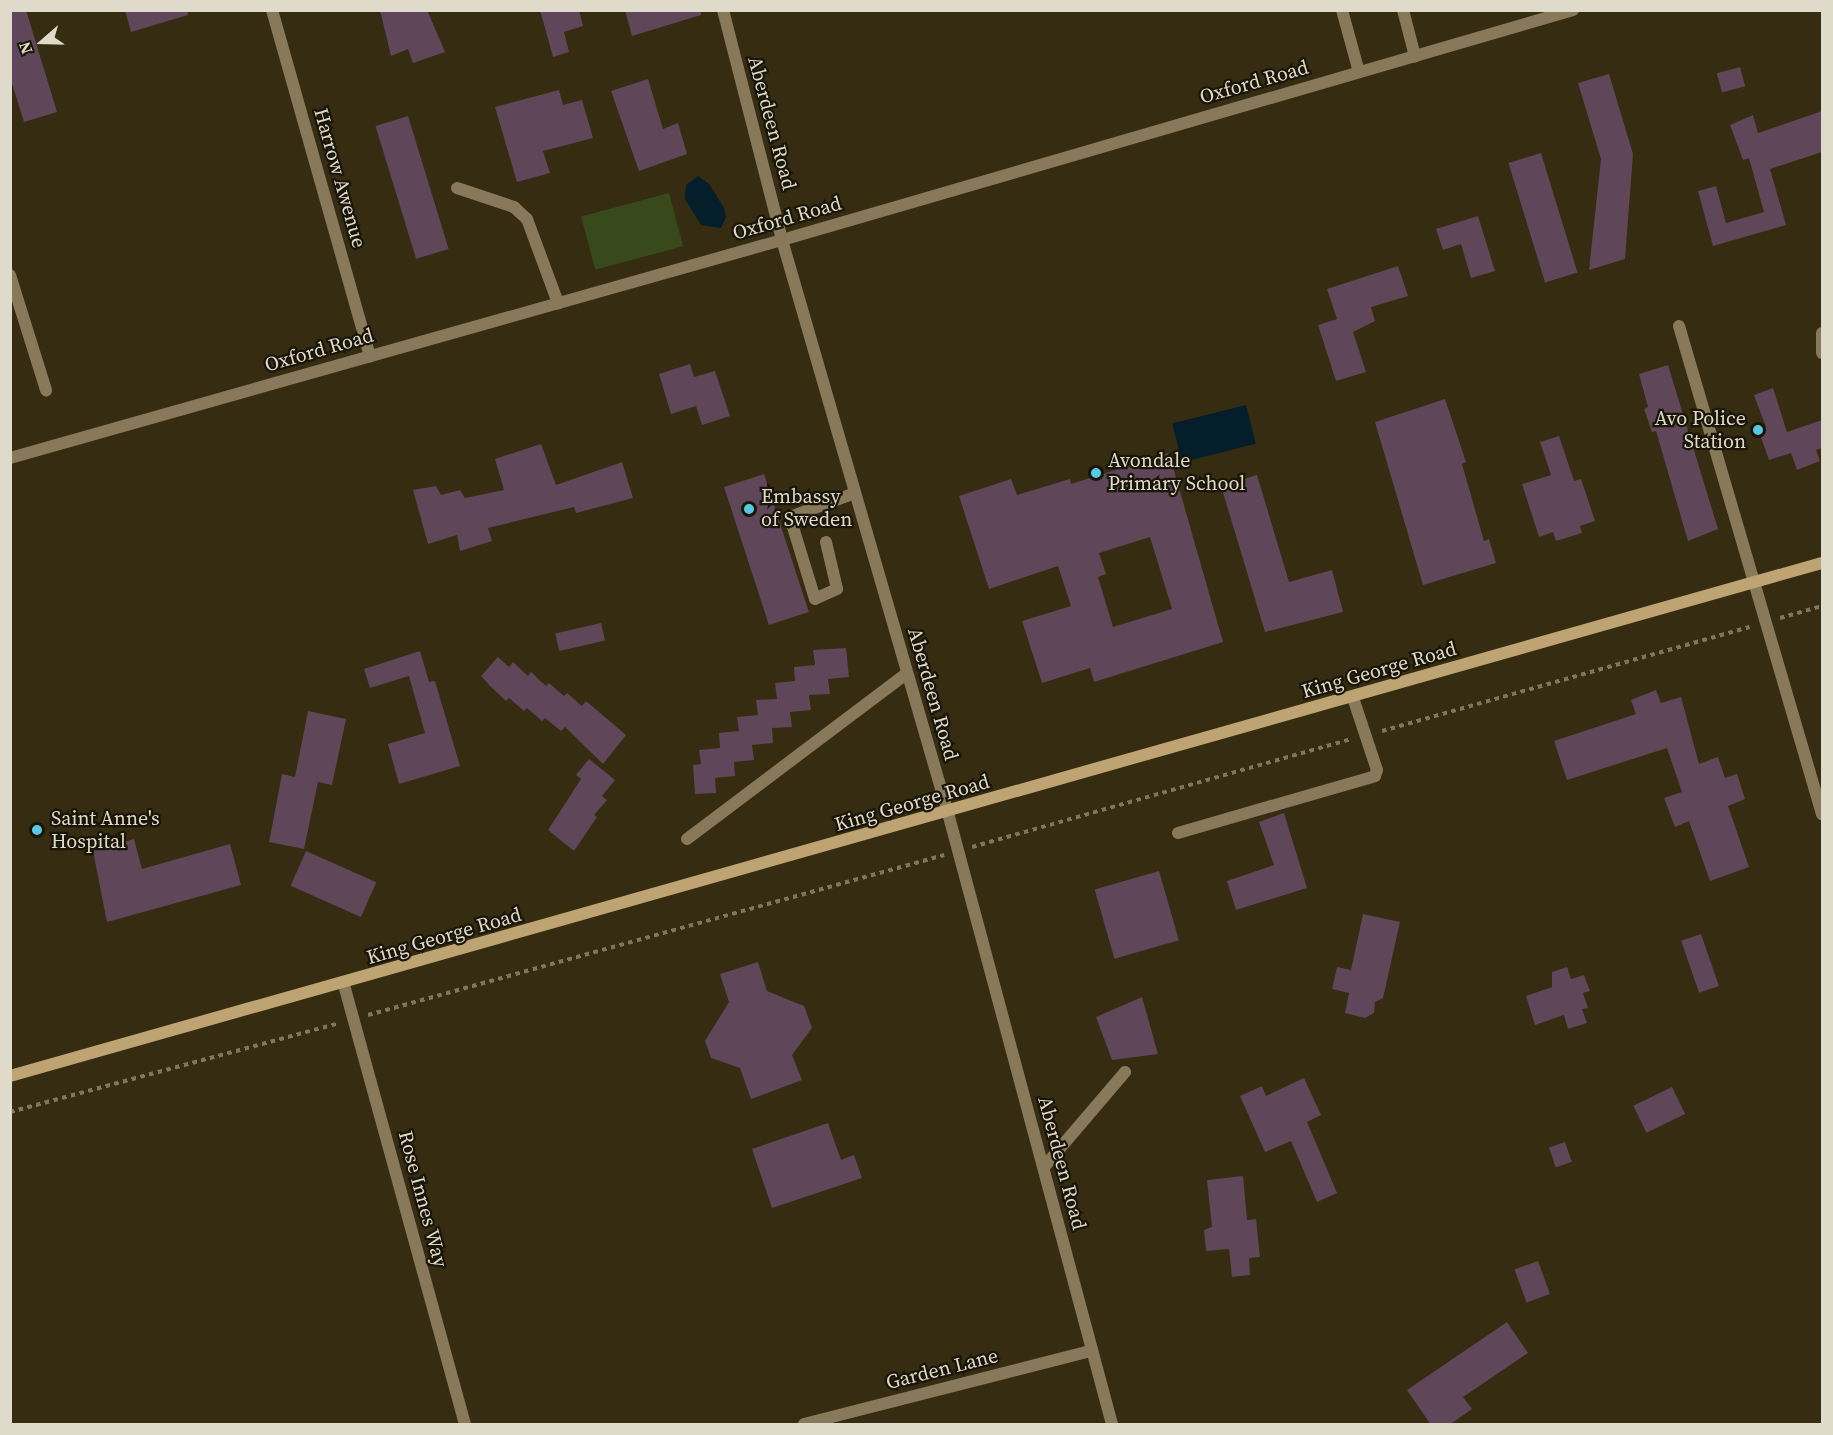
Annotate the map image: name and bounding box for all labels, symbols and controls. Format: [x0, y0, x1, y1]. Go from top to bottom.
north arrow [12, 12, 72, 72]
text: N [13, 39, 37, 57]
street label: Aberdeen Road [743, 54, 801, 192]
street label: Oxford Road [1197, 55, 1311, 109]
street label: Harrow Awenue [309, 106, 371, 250]
street label: Oxford Road [730, 191, 844, 245]
street label: Oxford Road [262, 323, 376, 377]
place label: Avo Police Station [1655, 406, 1746, 453]
marker: Avo Police Station [1751, 423, 1765, 437]
place label: Avondale Primary School [1108, 449, 1245, 496]
marker: Avondale Primary School [1089, 466, 1103, 480]
place label: Embassy of Sweden [761, 485, 852, 532]
marker: Embassy of Sweden [742, 502, 756, 516]
street label: Aberdeen Road [903, 625, 963, 763]
street label: King George Road [1299, 636, 1459, 704]
street label: King George Road [832, 769, 992, 837]
place label: Saint Anne's Hospital [51, 807, 160, 854]
marker: Saint Anne's Hospital [28, 821, 46, 839]
street label: King George Road [364, 902, 524, 970]
street label: Aberdeen Road [1033, 1094, 1091, 1232]
street label: Rose Innes Way [393, 1128, 453, 1270]
street label: Garden Lane [883, 1343, 1001, 1395]

